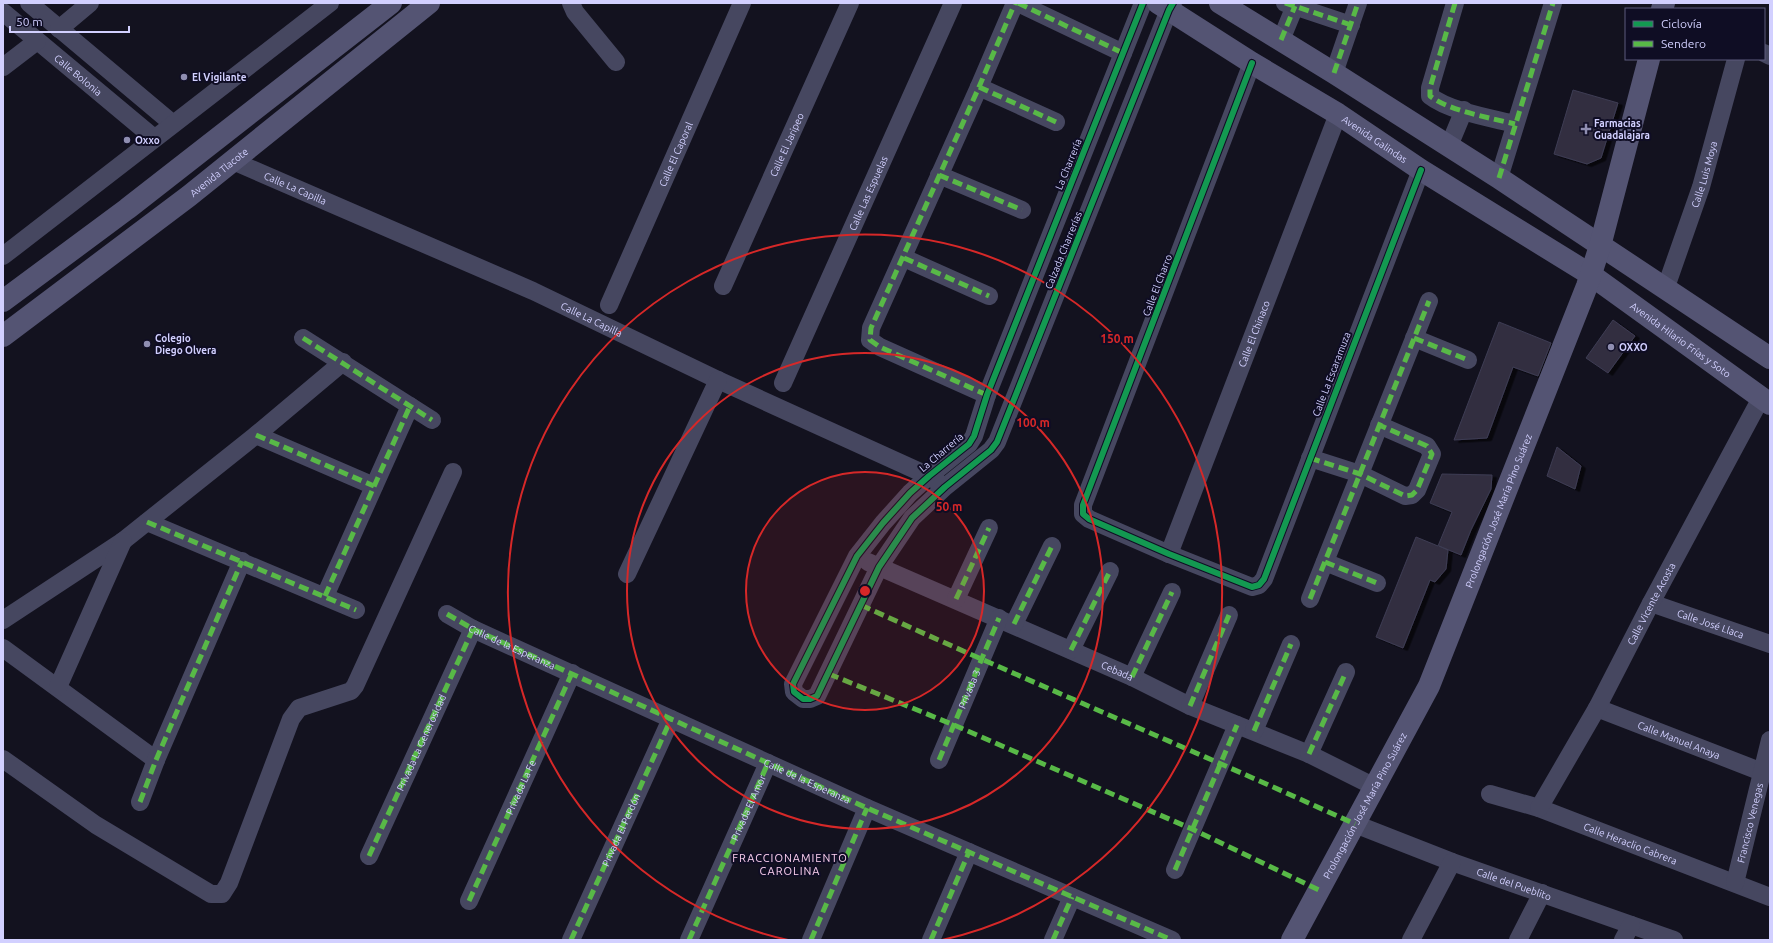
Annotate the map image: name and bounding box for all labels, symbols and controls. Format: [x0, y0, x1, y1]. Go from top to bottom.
scale bar [10, 8, 129, 34]
legend [1625, 8, 1765, 60]
text: 50 m [16, 15, 43, 28]
text: Ciclovía [1661, 17, 1702, 30]
text: Sendero [1661, 37, 1706, 50]
street label: Calle Bolonia [52, 52, 104, 98]
marker: El Vigilante [179, 72, 189, 82]
place label: El Vigilante [192, 72, 247, 83]
street label: Calle El Jaripeo [768, 111, 806, 178]
street label: Avenida Galindas [1340, 113, 1409, 165]
place label: Farmacias Guadalajara [1594, 118, 1650, 141]
street label: Calle El Caporal [657, 120, 695, 188]
marker: Farmacias Guadalajara [1581, 124, 1591, 134]
marker: Oxxo [122, 135, 132, 145]
place label: Oxxo [135, 135, 160, 146]
street label: La Charrería [1053, 137, 1084, 191]
street label: Calle Luis Moya [1689, 140, 1719, 209]
street label: Avenida Tlacote [188, 146, 250, 199]
street label: Calle Las Espuelas [847, 154, 890, 232]
street label: Calle La Capilla [262, 170, 328, 207]
street label: Calzada Charrerías [1043, 210, 1084, 291]
street label: Calle El Charro [1141, 253, 1174, 318]
street label: Calle El Chinaco [1236, 299, 1272, 369]
street label: Calle La Capilla [559, 300, 624, 339]
street label: Avenida Hilario Frías y Soto [1628, 300, 1733, 380]
street label: Calle La Escaramuza [1310, 330, 1353, 418]
text: 150 m [1100, 332, 1134, 345]
place label: Colegio Diego Olvera [155, 333, 216, 356]
marker: Colegio Diego Olvera [142, 339, 152, 349]
marker: OXXO [1606, 342, 1616, 352]
place label: OXXO [1619, 342, 1648, 353]
text: 100 m [1016, 416, 1050, 429]
street label: La Charrería [917, 431, 966, 474]
street label: Prolongación José María Pino Suárez [1463, 432, 1534, 589]
text: 50 m [936, 500, 962, 513]
street label: Calle Vicente Acosta [1625, 561, 1678, 647]
centre of rings [858, 584, 872, 598]
street label: Calle José Llaca [1676, 607, 1745, 641]
street label: Calle de la Esperanza [467, 623, 557, 672]
street label: Cebada [1100, 659, 1135, 683]
street label: Privada 3 [956, 668, 983, 710]
street label: Privada La Generosidad [395, 693, 448, 792]
street label: Calle Manuel Anaya [1636, 719, 1722, 761]
street label: Prolongación José María Pino Suárez [1321, 730, 1409, 881]
street label: Calle de la Esperanza [762, 757, 852, 806]
street label: Privada La Fe [504, 758, 538, 816]
street label: Privada El Amor [729, 773, 768, 842]
street label: Francisco Venegas [1735, 782, 1765, 864]
street label: Privada El Perdón [600, 792, 643, 868]
street label: Calle Heraclio Cabrera [1582, 821, 1678, 867]
district label: FRACCIONAMIENTO CAROLINA [732, 852, 848, 877]
street label: Calle del Pueblito [1475, 866, 1553, 903]

